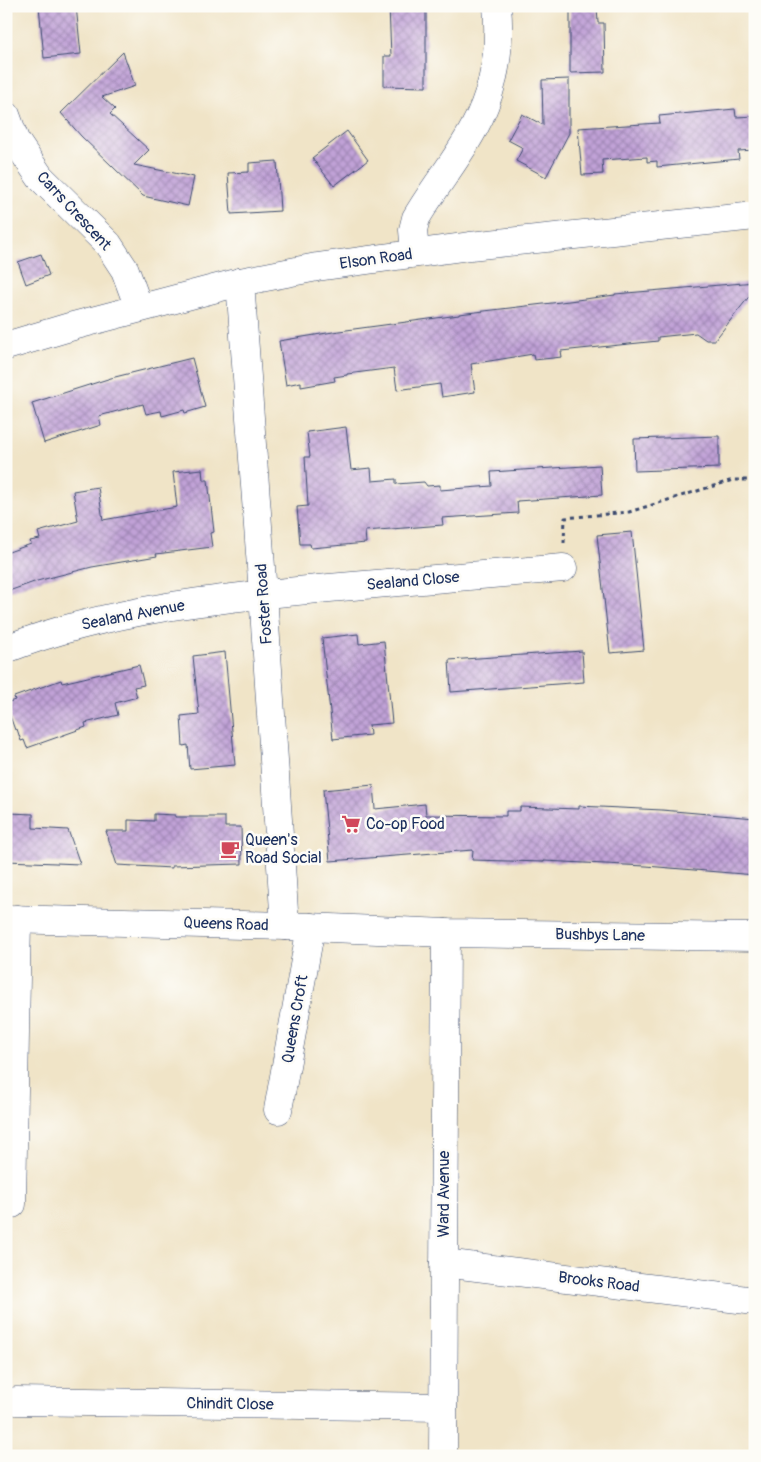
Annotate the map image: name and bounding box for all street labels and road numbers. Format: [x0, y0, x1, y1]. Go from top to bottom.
street label: Carrs Crescent [32, 167, 116, 255]
street label: Elson Road [338, 244, 414, 274]
street label: Foster Road [251, 563, 277, 645]
street label: Sealand Close [366, 567, 460, 595]
street label: Sealand Avenue [80, 595, 187, 635]
street label: Queens Road [183, 913, 269, 935]
street label: Bushbys Lane [555, 924, 645, 946]
street label: Queens Croft [277, 973, 313, 1065]
street label: Ward Avenue [434, 1150, 454, 1238]
street label: Brooks Road [557, 1267, 641, 1297]
street label: Chindit Close [186, 1393, 274, 1415]

